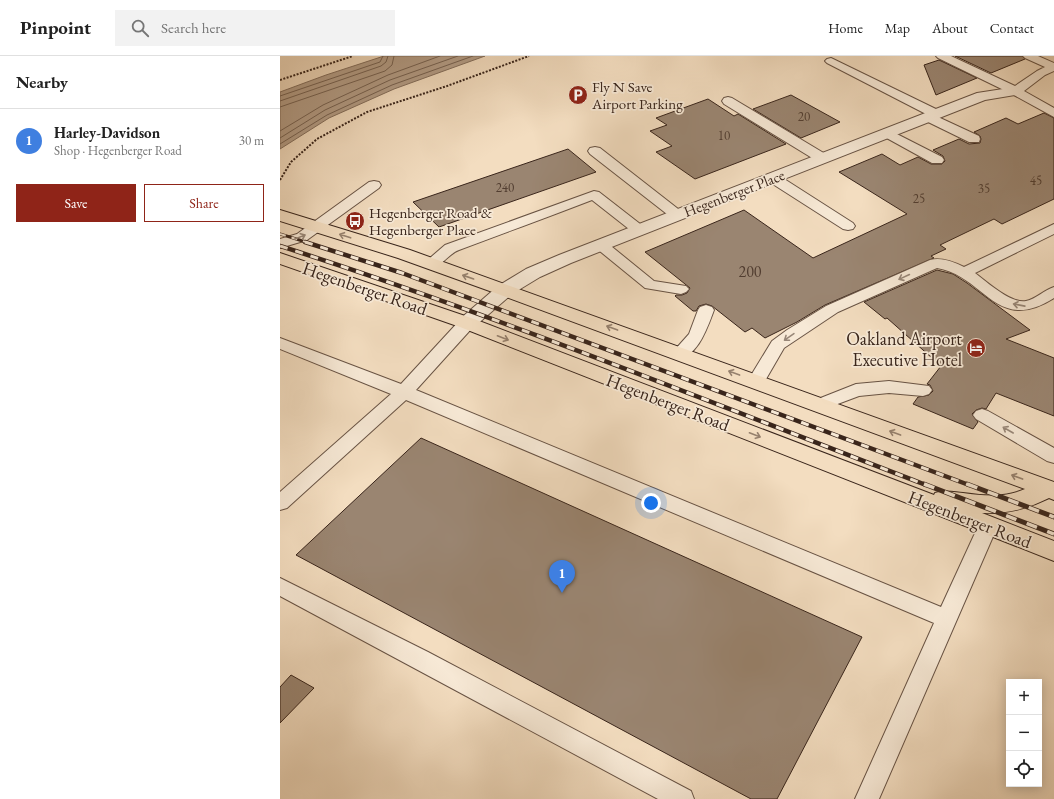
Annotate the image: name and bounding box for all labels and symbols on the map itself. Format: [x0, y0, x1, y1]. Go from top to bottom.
place label: Fly N Save Airport Parking [591, 77, 683, 113]
parking icon: Fly N Save Airport Parking [567, 84, 589, 106]
house number: 20 [798, 108, 810, 125]
house number: 10 [718, 127, 730, 144]
street label: Hegenberger Place [681, 165, 787, 221]
house number: 45 [1030, 172, 1042, 189]
house number: 240 [496, 179, 514, 196]
house number: 35 [978, 180, 990, 197]
house number: 25 [913, 190, 925, 207]
place label: Hegenberger Road & Hegenberger Place [369, 203, 493, 239]
bus stop icon: Hegenberger Road & Hegenberger Place [344, 210, 366, 232]
one-way arrow [339, 231, 351, 239]
one-way arrow [293, 233, 305, 240]
street label: Hegenberger Road [300, 256, 431, 320]
house number: 200 [738, 261, 762, 282]
one-way arrow [463, 272, 475, 280]
one-way arrow [898, 274, 910, 281]
one-way arrow [1013, 301, 1026, 309]
one-way arrow [606, 324, 618, 332]
place label: Oakland Airport Executive Hotel [846, 327, 962, 371]
one-way arrow [783, 333, 794, 341]
one-way arrow [496, 334, 508, 342]
hotel icon: Oakland Airport Executive Hotel [965, 337, 987, 359]
street label: Hegenberger Road [603, 368, 734, 436]
one-way arrow [728, 369, 740, 377]
one-way arrow [1002, 425, 1014, 433]
one-way arrow [890, 428, 902, 436]
one-way arrow [748, 432, 760, 440]
one-way arrow [1012, 473, 1024, 481]
street label: Hegenberger Road [905, 485, 1036, 553]
your location [641, 493, 661, 513]
pin: 1 [549, 560, 575, 593]

